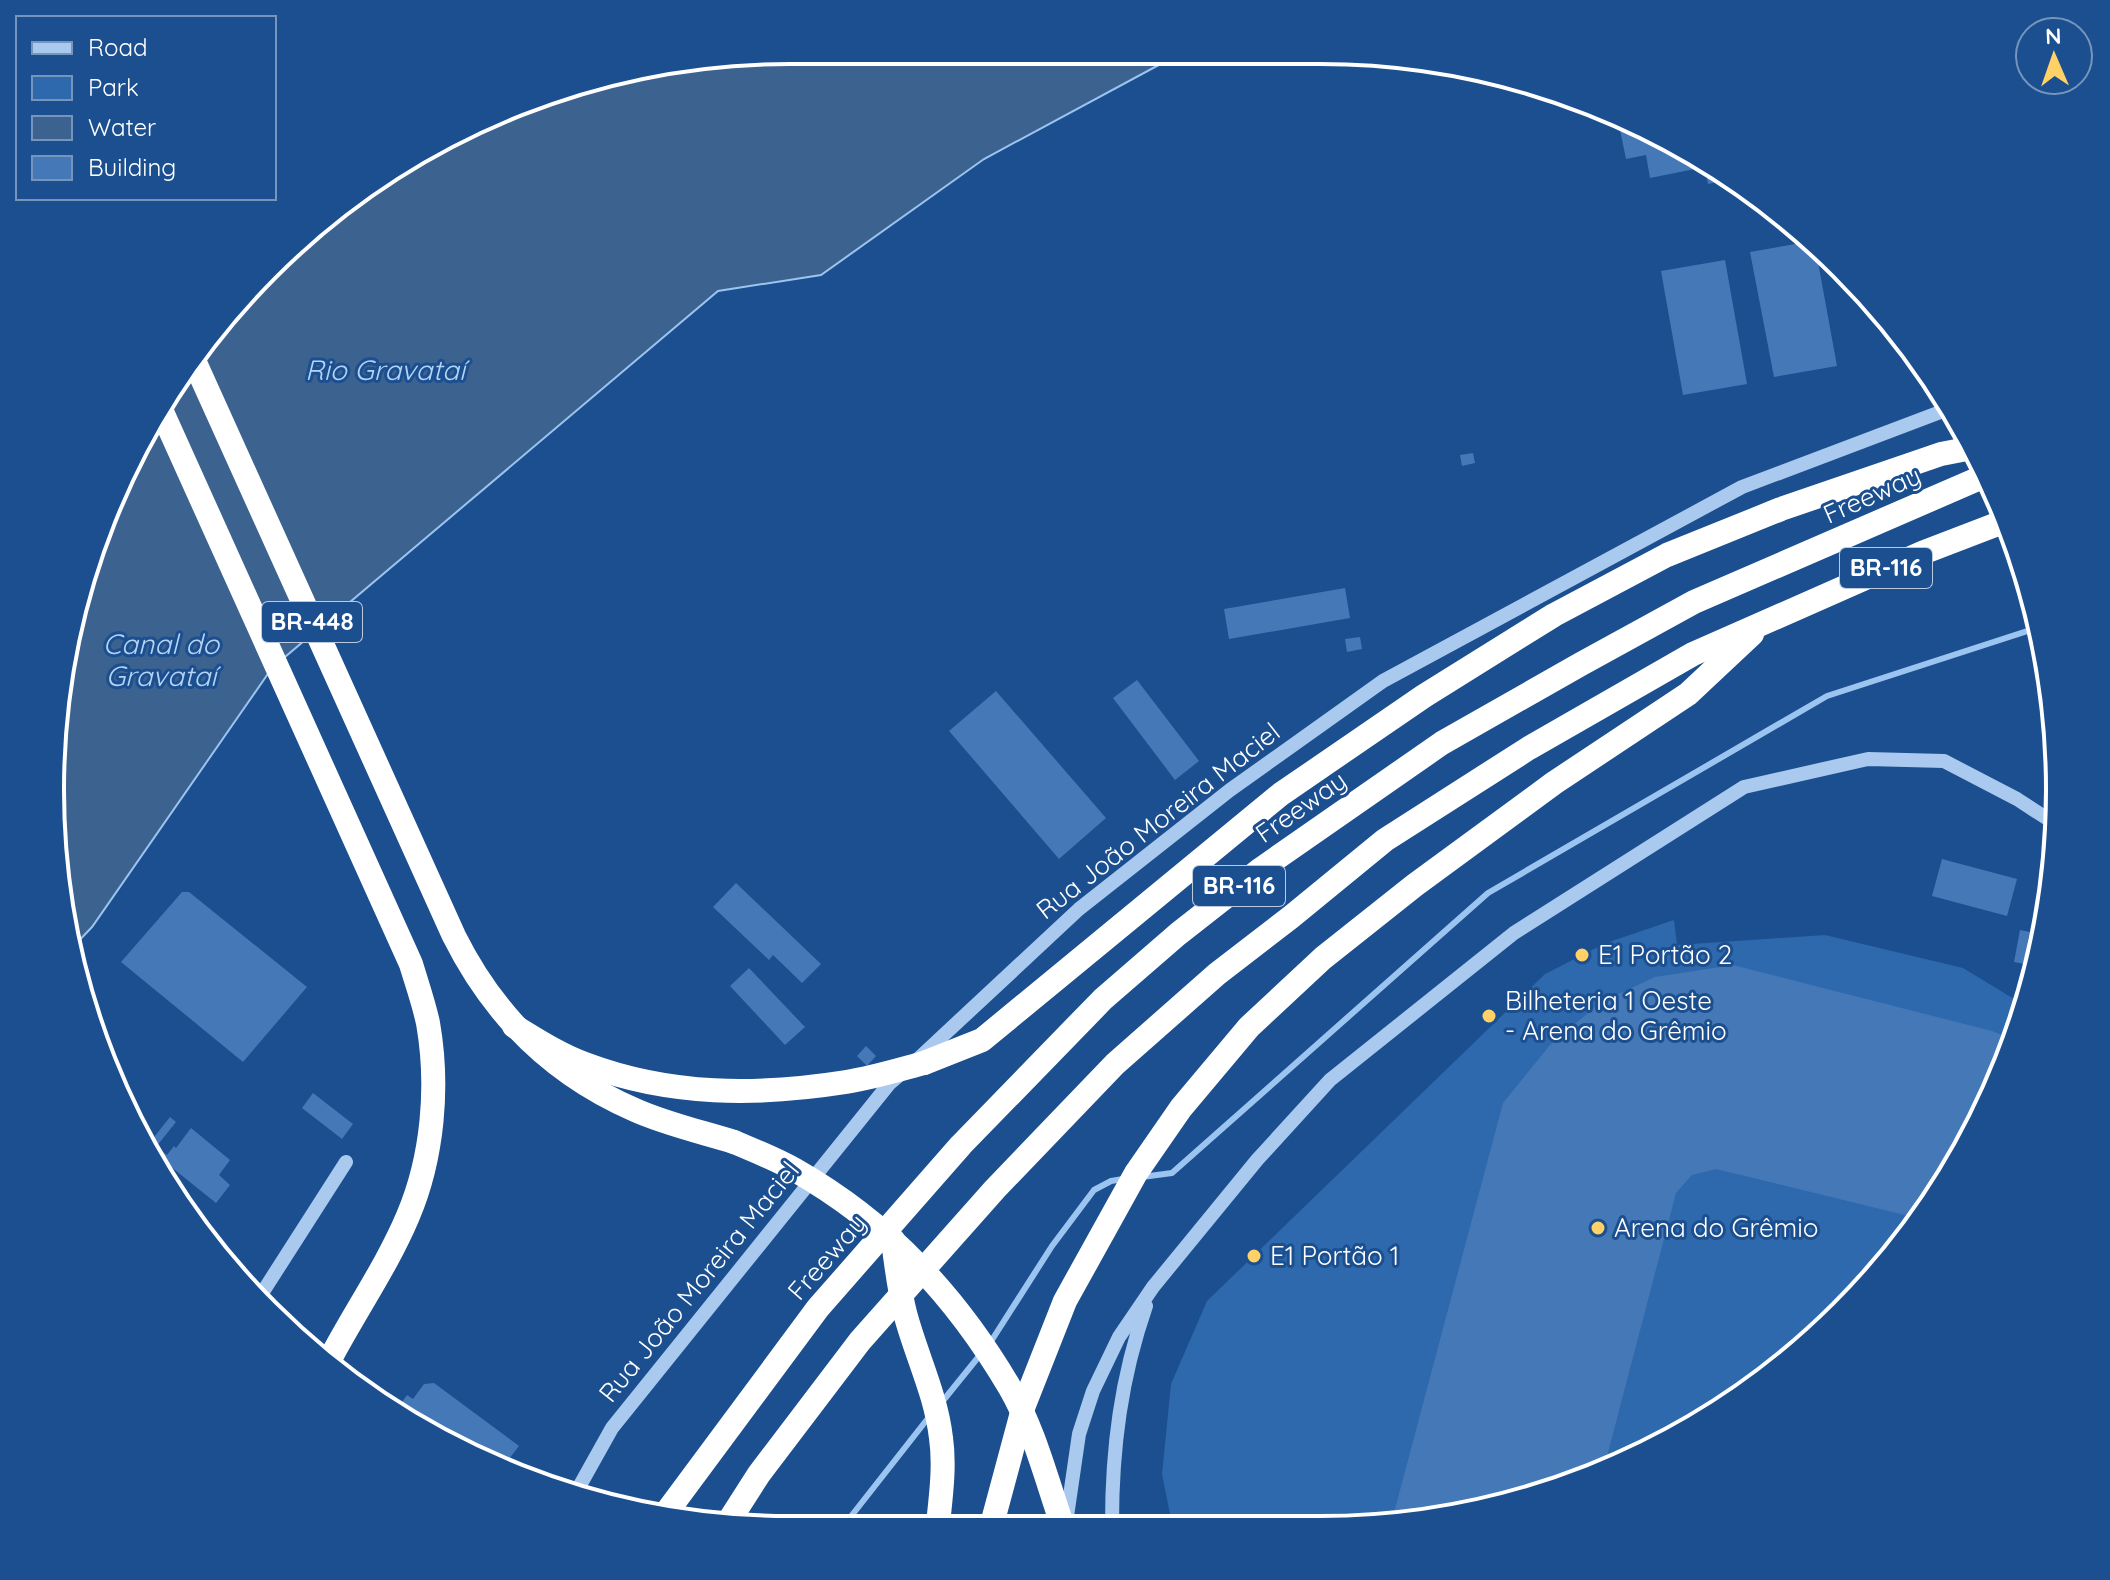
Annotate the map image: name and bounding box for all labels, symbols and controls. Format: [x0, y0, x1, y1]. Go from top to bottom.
legend [16, 16, 276, 200]
north arrow [2014, 16, 2094, 96]
text: N [2045, 22, 2062, 50]
text: Road [88, 32, 148, 62]
text: Park [88, 72, 139, 102]
text: Water [88, 112, 156, 142]
text: Building [88, 152, 176, 182]
water label: Rio Gravataí [305, 352, 470, 387]
street label: Freeway [1818, 458, 1926, 531]
road number: BR-116 [1840, 548, 1932, 588]
road number: BR-448 [262, 602, 362, 642]
water label: Canal do Gravataí [103, 626, 221, 693]
street label: Rua João Moreira Maciel [1029, 715, 1286, 926]
street label: Freeway [1249, 763, 1353, 850]
road number: BR-116 [1193, 866, 1285, 906]
place label: E1 Portão 2 [1598, 938, 1732, 971]
marker: E1 Portão 2 [1573, 946, 1591, 964]
place label: Bilheteria 1 Oeste - Arena do Grêmio [1505, 984, 1727, 1047]
marker: Bilheteria 1 Oeste - Arena do Grêmio [1480, 1007, 1498, 1025]
street label: Rua João Moreira Maciel [591, 1155, 806, 1409]
street label: Freeway [780, 1207, 873, 1307]
place label: Arena do Grêmio [1614, 1211, 1819, 1244]
marker: Arena do Grêmio [1589, 1219, 1607, 1237]
place label: E1 Portão 1 [1270, 1239, 1399, 1272]
marker: E1 Portão 1 [1245, 1247, 1263, 1265]

